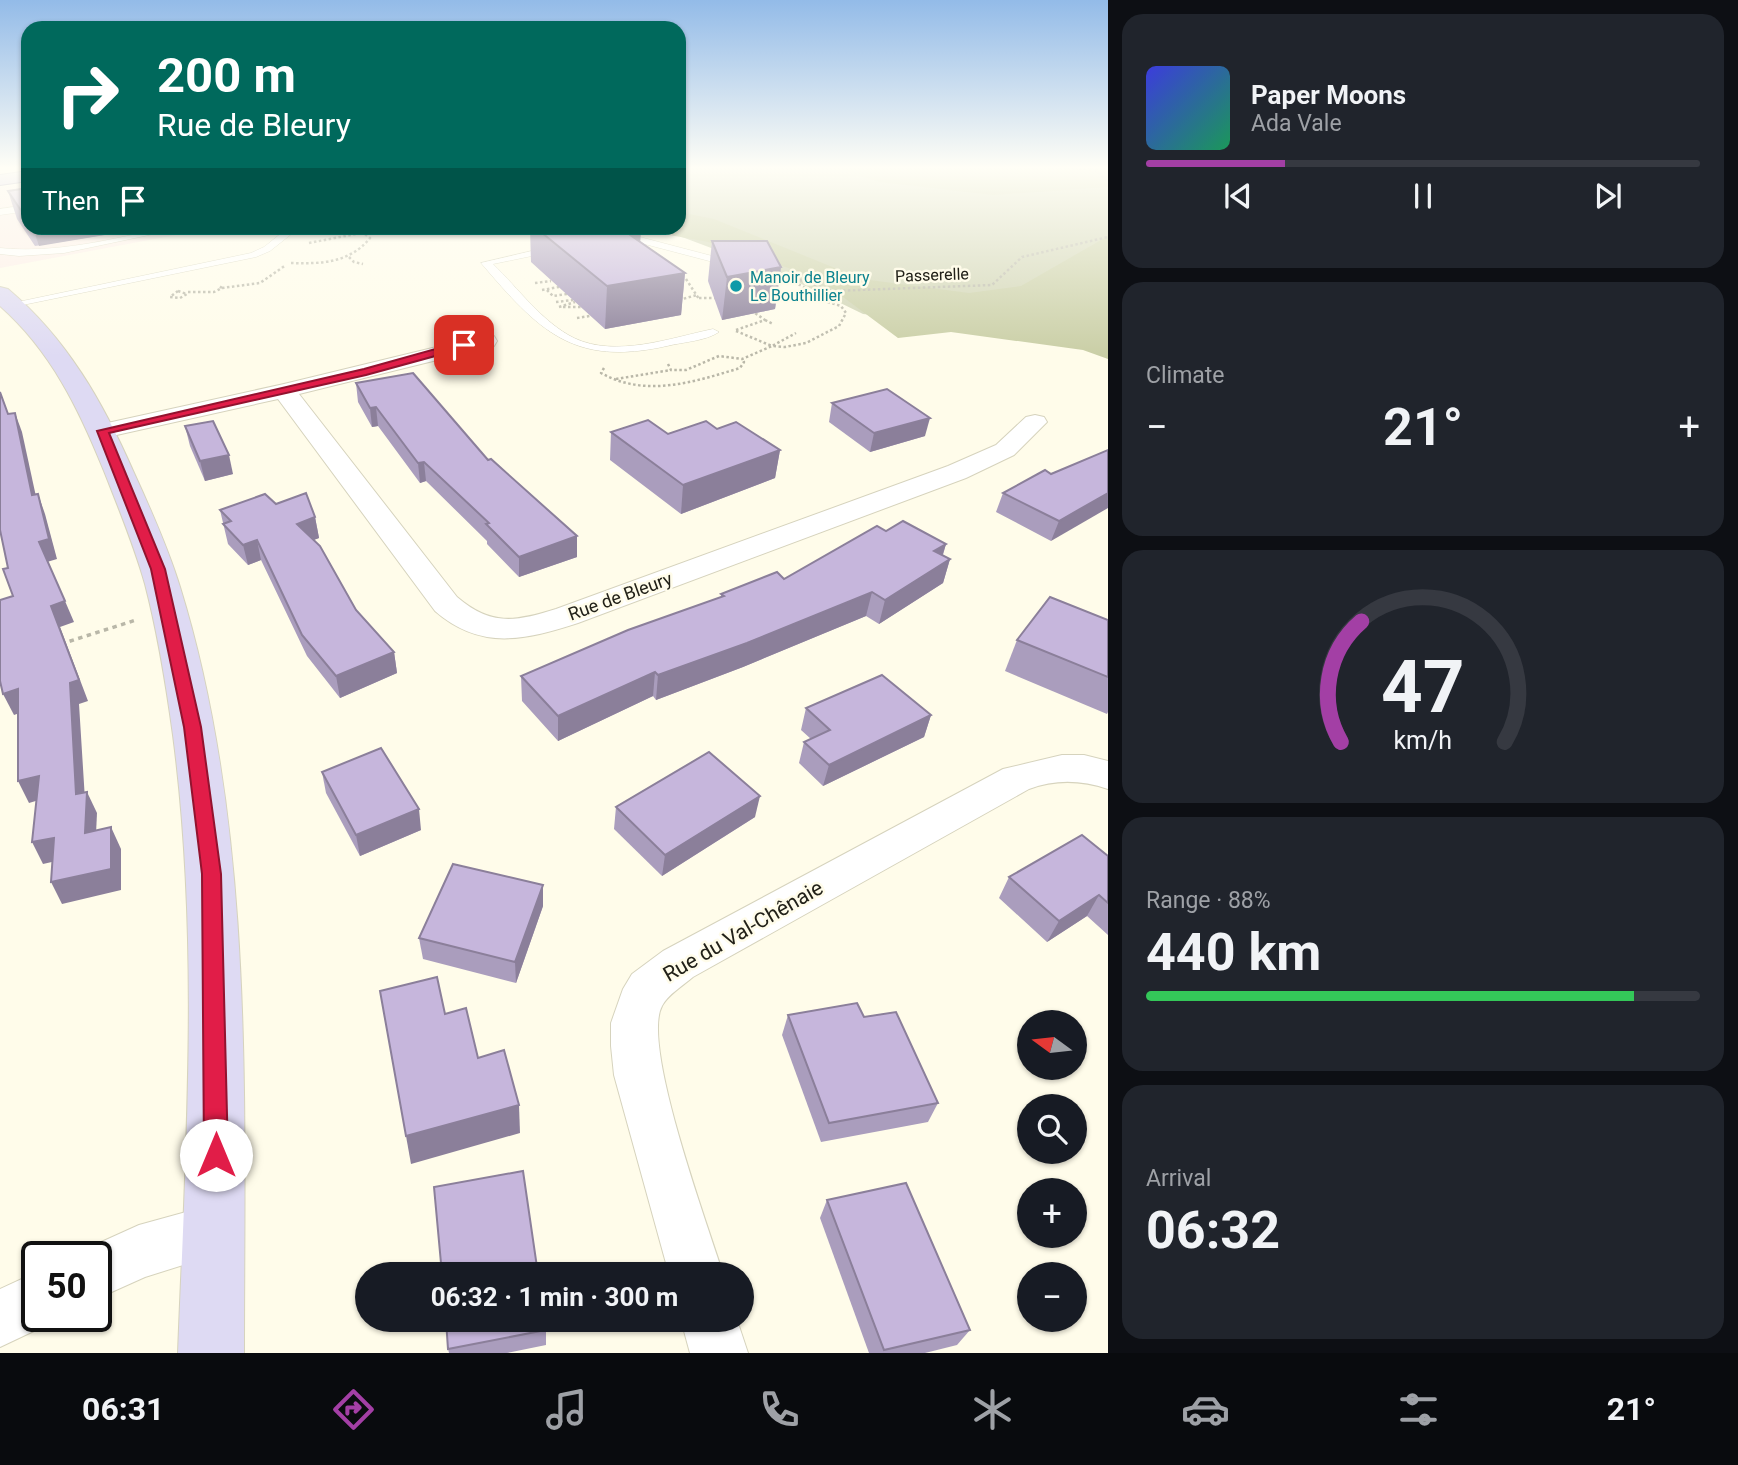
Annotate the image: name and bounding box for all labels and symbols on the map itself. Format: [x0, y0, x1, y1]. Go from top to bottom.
street label: Passerelle [895, 264, 969, 286]
place label: Manoir de Bleury Le Bouthillier [750, 268, 870, 305]
marker: Manoir de Bleury Le Bouthillier [728, 278, 744, 294]
pin [434, 315, 494, 375]
street label: Rue de Bleury [565, 567, 675, 625]
street label: Rue du Val-Chênaie [659, 876, 827, 986]
north arrow [1017, 1010, 1087, 1080]
position arrow [179, 1118, 253, 1192]
speed limit sign: 50 [21, 1241, 112, 1332]

